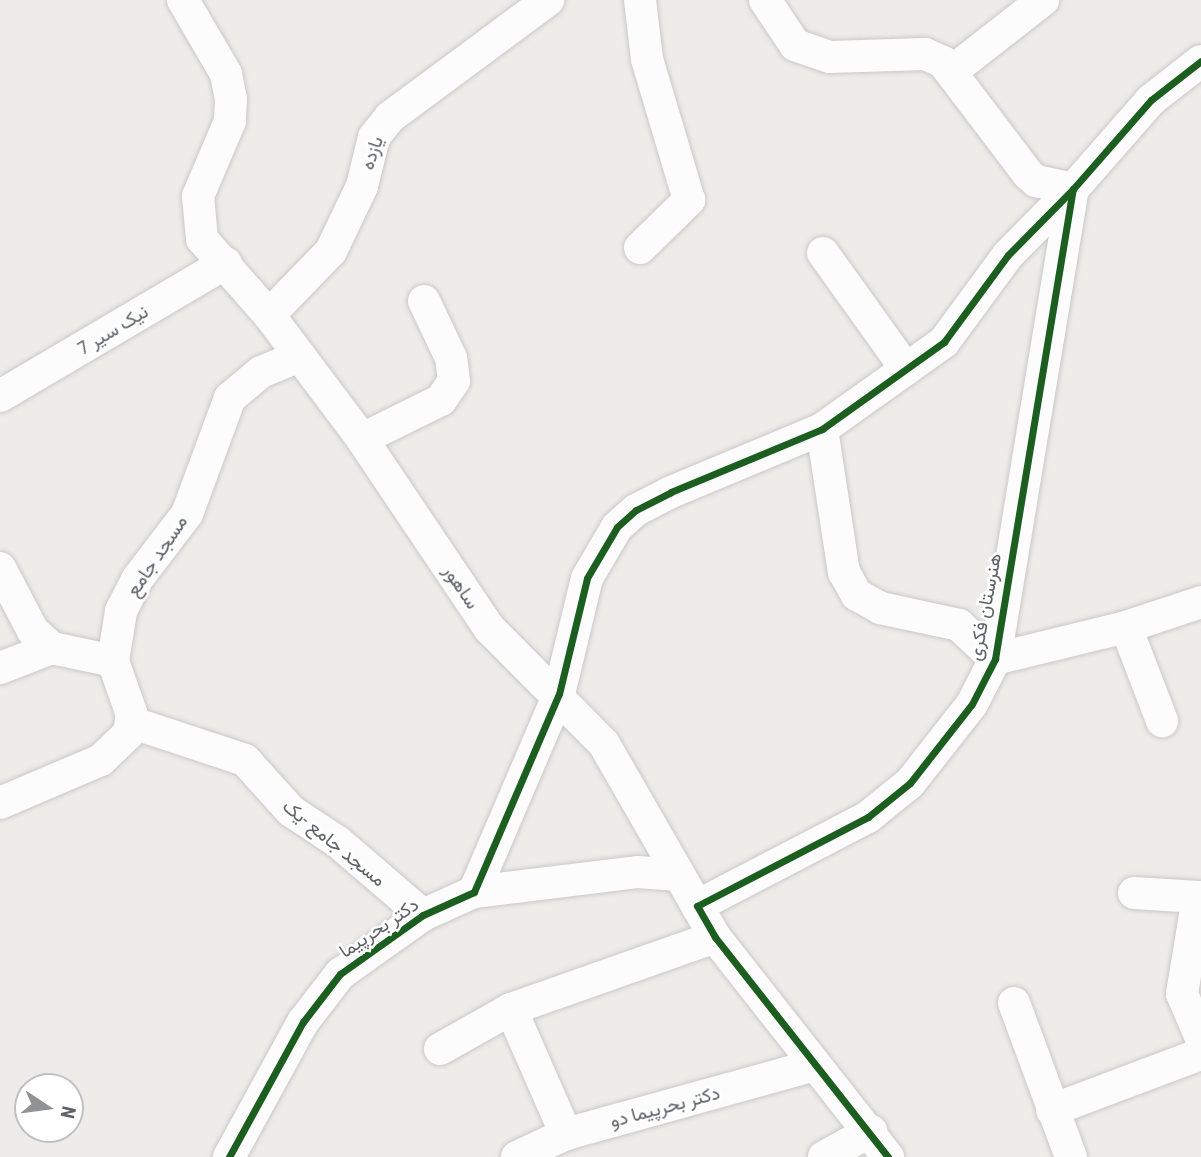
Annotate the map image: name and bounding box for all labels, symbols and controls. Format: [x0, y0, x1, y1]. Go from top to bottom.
street label: یازده [356, 133, 388, 173]
street label: نیک سیر 7 [74, 300, 152, 360]
street label: مسجد جامع [122, 511, 192, 601]
street label: هنرستان فکری [963, 551, 1007, 663]
street label: ساهور [438, 561, 484, 613]
street label: مسجد جامع -یک [278, 795, 390, 891]
street label: دکتر بحرپیما [335, 893, 423, 963]
north arrow [14, 1073, 84, 1143]
street label: دکتر بحرپیما دو [608, 1081, 722, 1133]
text: N [55, 1104, 81, 1121]

